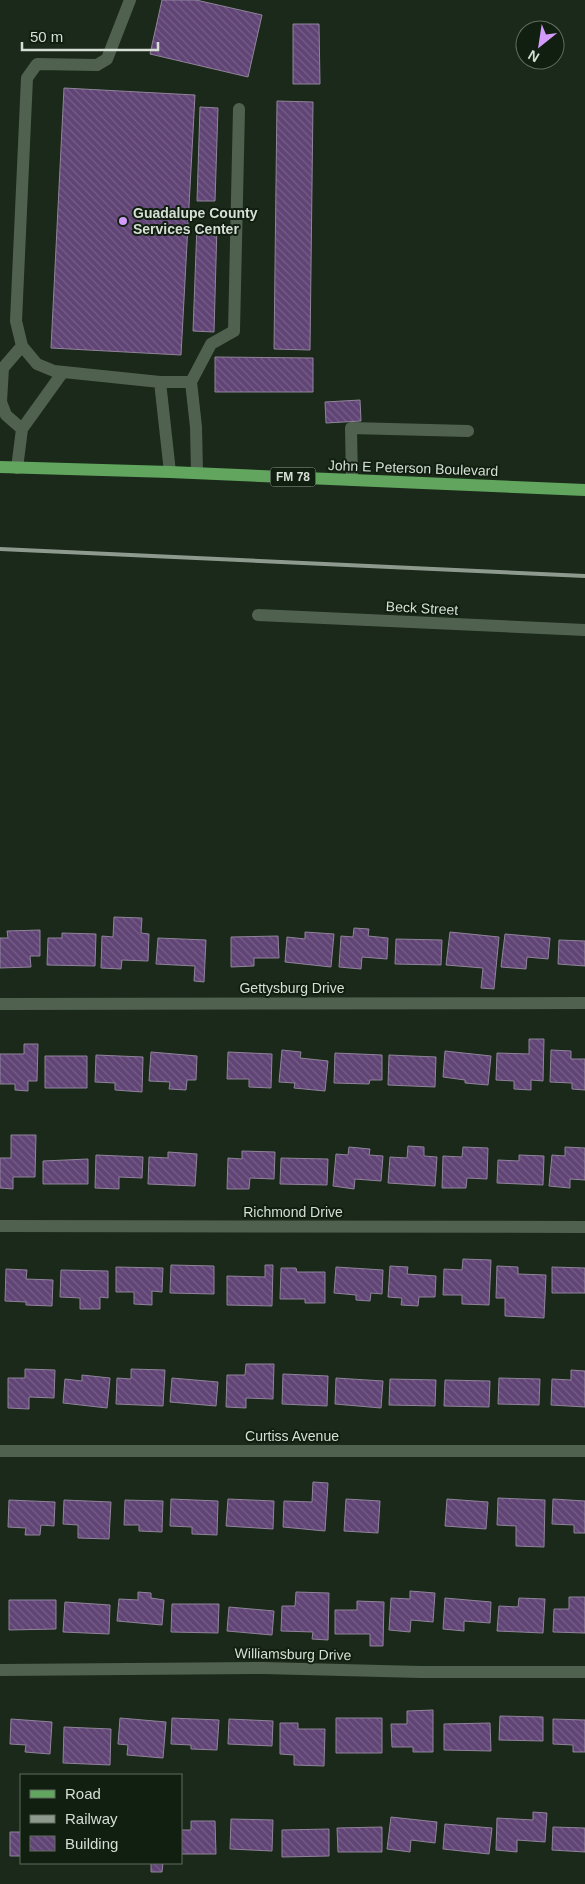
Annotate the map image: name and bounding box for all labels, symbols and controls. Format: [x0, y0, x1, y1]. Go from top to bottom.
scale bar [22, 20, 159, 52]
north arrow [515, 20, 565, 70]
text: 50 m [30, 28, 63, 45]
text: N [525, 47, 542, 66]
place label: Guadalupe County Services Center [133, 205, 258, 237]
marker: Guadalupe County Services Center [117, 215, 129, 227]
street label: John E Peterson Boulevard [328, 457, 498, 479]
road number: FM 78 [270, 468, 316, 487]
street label: Beck Street [385, 598, 459, 618]
street label: Gettysburg Drive [239, 980, 345, 996]
street label: Richmond Drive [243, 1204, 343, 1220]
street label: Curtiss Avenue [245, 1428, 339, 1444]
street label: Williamsburg Drive [235, 1645, 352, 1663]
legend [20, 1774, 182, 1864]
text: Road [65, 1785, 101, 1802]
text: Railway [65, 1810, 118, 1827]
text: Building [65, 1835, 118, 1852]

